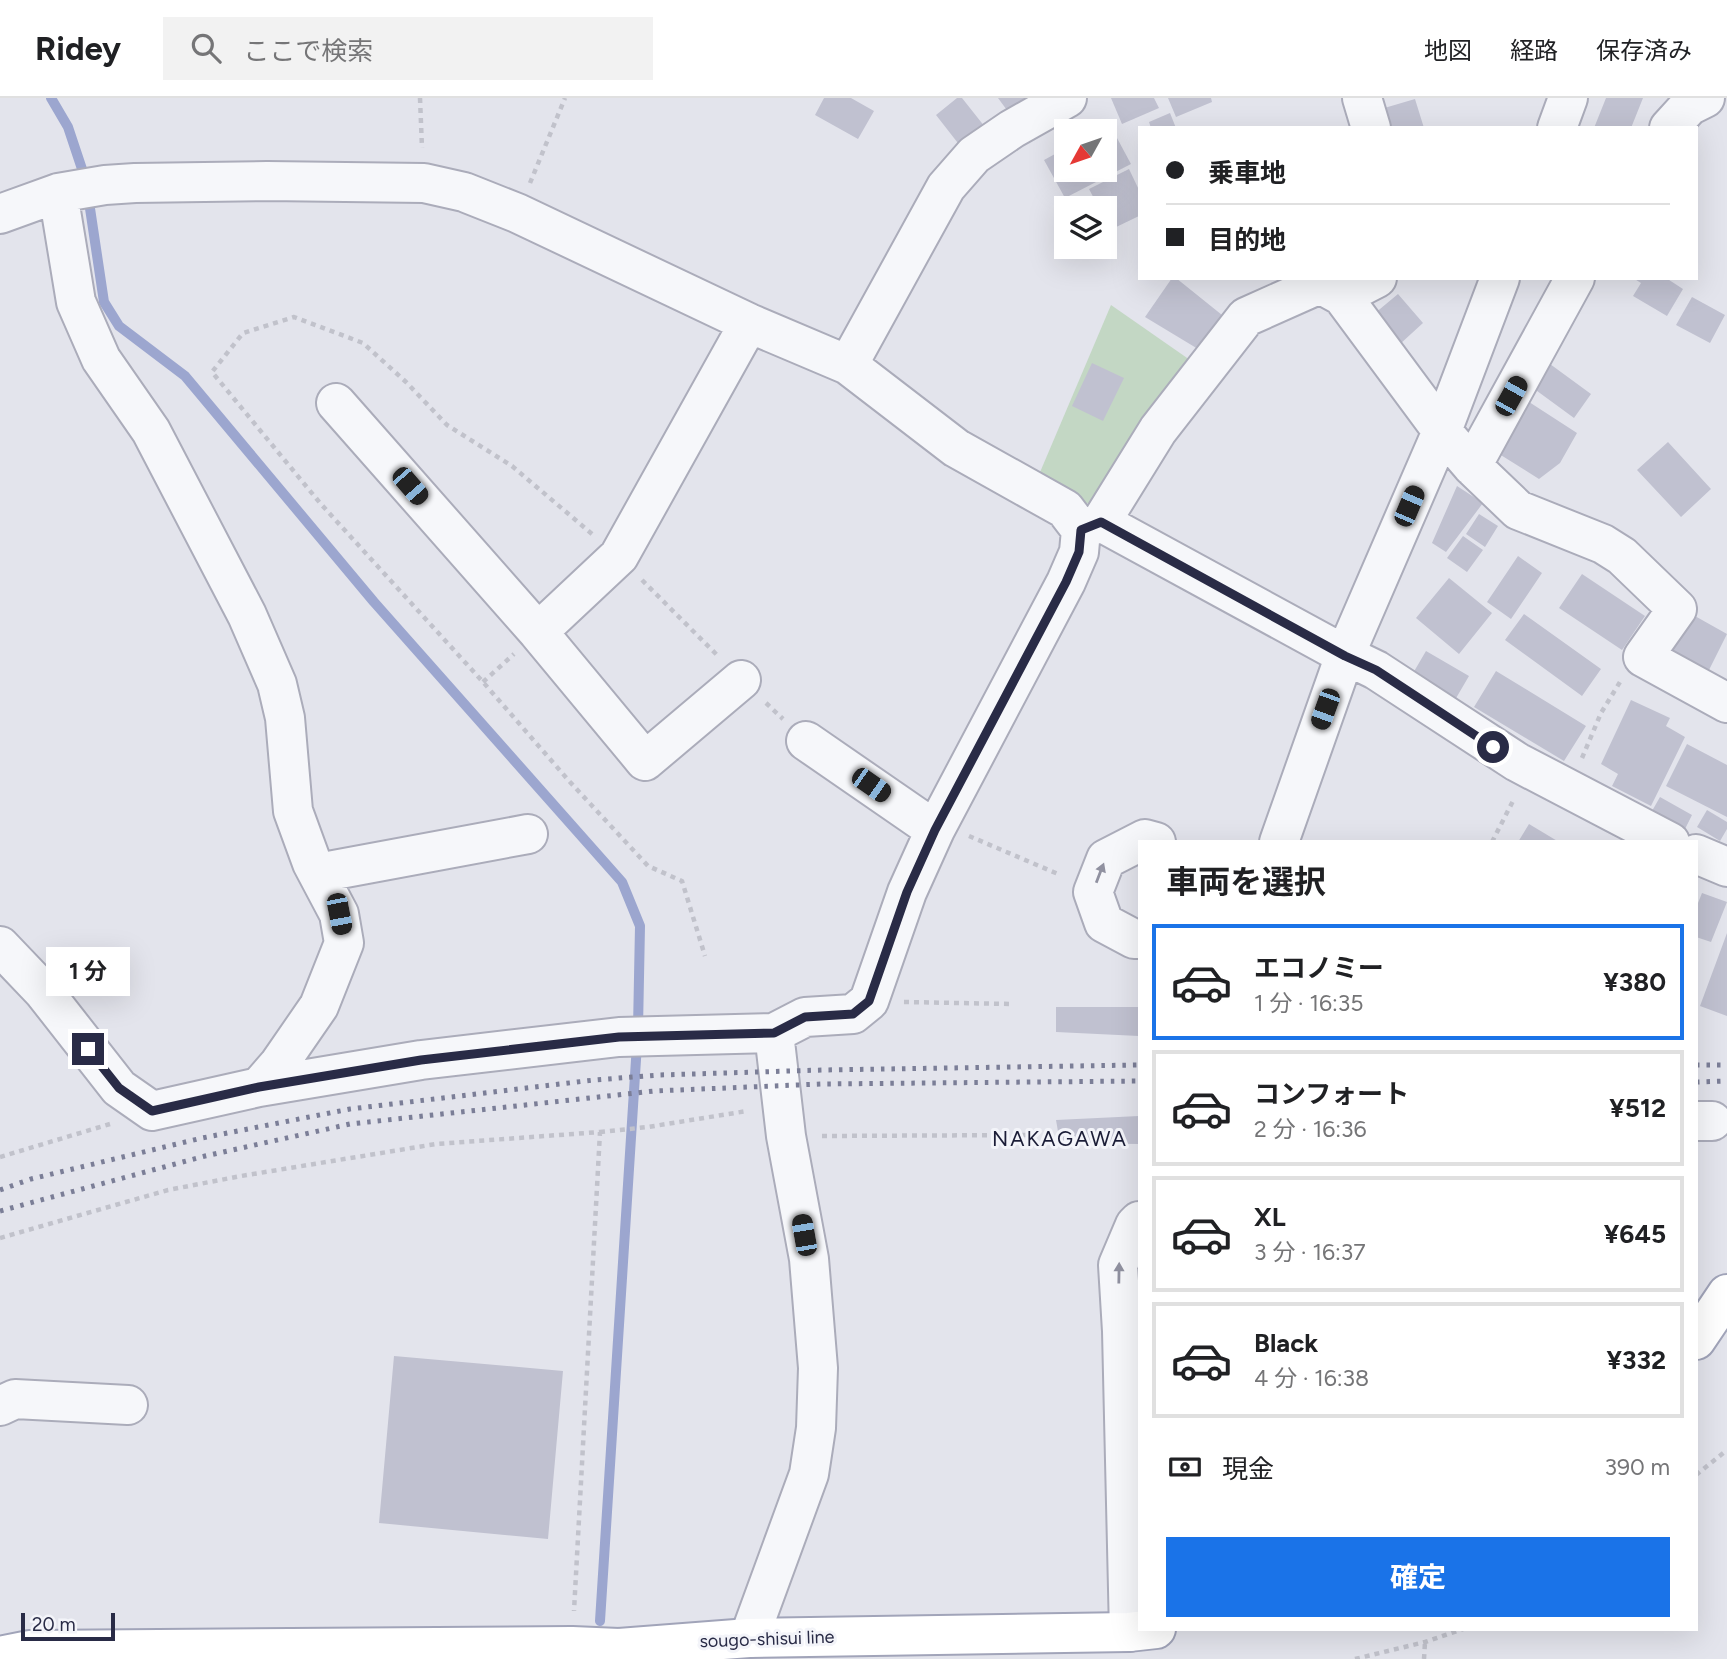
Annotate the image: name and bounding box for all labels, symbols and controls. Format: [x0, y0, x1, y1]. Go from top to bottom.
search box [163, 17, 653, 80]
text: Ridey [35, 29, 121, 68]
icon: search [187, 29, 225, 67]
text: ここで検索 [243, 35, 373, 67]
text: 地図 [1424, 36, 1472, 65]
text: 経路 [1510, 36, 1558, 65]
text: 保存済み [1596, 36, 1692, 65]
north arrow [1054, 119, 1116, 182]
map controls [1054, 119, 1117, 259]
text: 乗車地 [1208, 157, 1286, 189]
button: layers [1054, 196, 1117, 259]
text: 目的地 [1208, 224, 1286, 256]
car [1492, 373, 1531, 419]
car [389, 463, 432, 509]
car [1392, 483, 1427, 529]
car [1308, 686, 1343, 732]
route start [1477, 731, 1509, 763]
car [848, 764, 895, 806]
one-way arrow [1095, 862, 1106, 883]
text: 車両を選択 [1166, 863, 1326, 901]
car [325, 891, 354, 937]
callout: 1 分 [46, 948, 130, 996]
icon: car [1170, 951, 1233, 1014]
text: エコノミー [1254, 952, 1384, 984]
text: 1 分 [69, 957, 107, 985]
text: ¥380 [1603, 966, 1666, 998]
text: 1 分 · 16:35 [1254, 989, 1363, 1017]
route end [72, 1033, 104, 1065]
icon: car [1170, 1077, 1233, 1140]
text: コンフォート [1254, 1078, 1409, 1110]
text: ¥512 [1609, 1092, 1666, 1124]
text: 2 分 · 16:36 [1254, 1115, 1367, 1143]
district label: NAKAGAWA [992, 1126, 1128, 1151]
text: XL [1254, 1201, 1286, 1233]
icon: car [1170, 1203, 1233, 1266]
car [791, 1212, 818, 1258]
text: ¥645 [1604, 1218, 1666, 1250]
text: 3 分 · 16:37 [1254, 1238, 1366, 1266]
one-way arrow [1113, 1262, 1125, 1284]
text: Black [1254, 1327, 1318, 1359]
icon: car [1170, 1329, 1233, 1392]
text: ¥332 [1607, 1344, 1666, 1376]
text: 4 分 · 16:38 [1254, 1364, 1369, 1392]
icon: cash [1166, 1448, 1204, 1486]
text: 現金 [1222, 1453, 1274, 1485]
text: 390 m [1604, 1453, 1670, 1481]
button: 確定 [1166, 1537, 1670, 1617]
scale bar [21, 1610, 116, 1642]
text: 20 m [32, 1613, 76, 1636]
street label: sougo-shisui line [699, 1626, 835, 1652]

